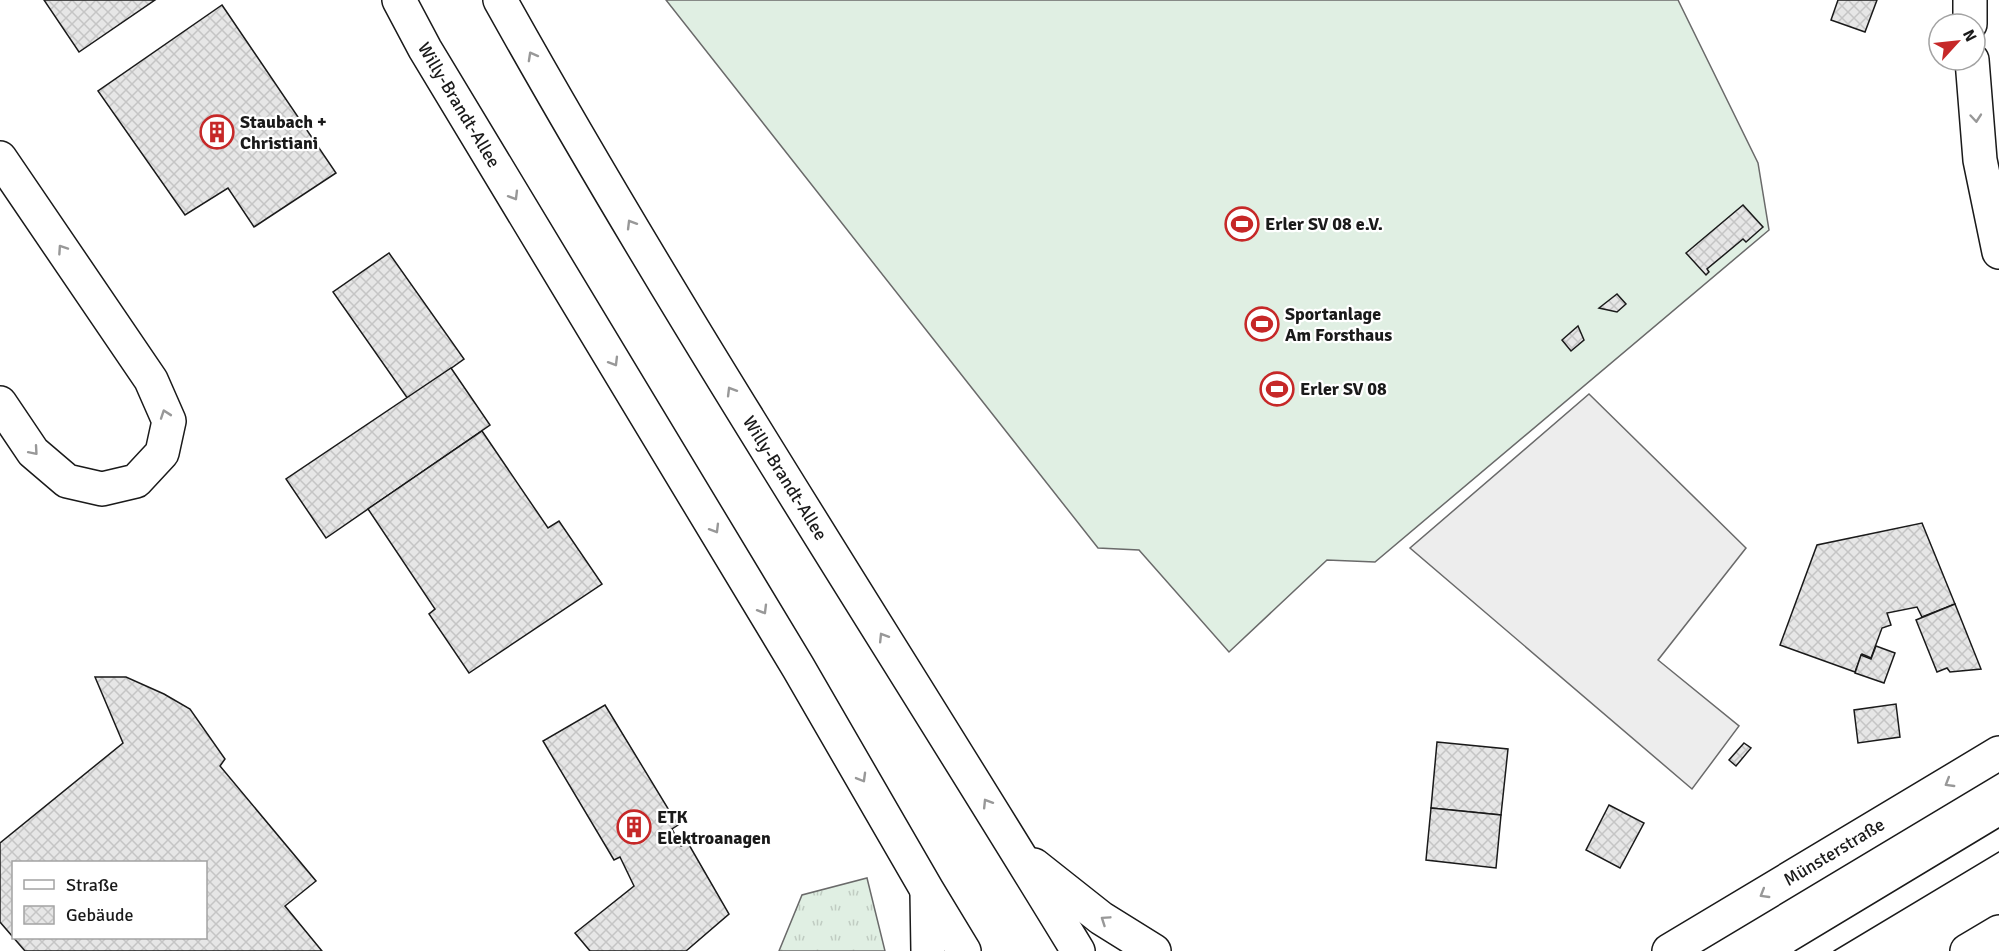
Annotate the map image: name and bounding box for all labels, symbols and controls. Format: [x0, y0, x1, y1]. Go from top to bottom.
north arrow [1927, 12, 1987, 72]
text: N [1958, 26, 1981, 45]
street label: Willy-Brandt-Allee [413, 38, 505, 172]
one-way arrow [528, 52, 539, 63]
place label: Staubach + Christiani [240, 111, 327, 154]
building icon: Staubach + Christiani [199, 114, 235, 150]
one-way arrow [1969, 114, 1982, 123]
one-way arrow [506, 189, 517, 200]
sports icon: Erler SV 08 e.V. [1224, 206, 1260, 242]
place label: Erler SV 08 e.V. [1265, 213, 1383, 235]
one-way arrow [626, 220, 638, 230]
one-way arrow [58, 245, 69, 256]
place label: Sportanlage Am Forsthaus [1285, 303, 1392, 346]
sports icon: Sportanlage Am Forsthaus [1244, 306, 1280, 342]
one-way arrow [607, 356, 619, 366]
sports icon: Erler SV 08 [1259, 371, 1295, 407]
place label: Erler SV 08 [1300, 378, 1387, 400]
one-way arrow [727, 387, 739, 397]
one-way arrow [159, 409, 172, 419]
street label: Willy-Brandt-Allee [738, 412, 832, 544]
one-way arrow [26, 444, 37, 455]
one-way arrow [708, 523, 719, 533]
one-way arrow [756, 604, 768, 614]
one-way arrow [879, 633, 891, 643]
one-way arrow [855, 772, 866, 782]
one-way arrow [1945, 775, 1955, 787]
one-way arrow [983, 798, 994, 809]
place label: ETK Elektroanagen [657, 806, 771, 849]
building icon: ETK Elektroanagen [616, 809, 652, 845]
street label: Münsterstraße [1780, 813, 1888, 891]
legend [12, 861, 207, 939]
text: Straße [66, 874, 118, 896]
one-way arrow [1760, 886, 1770, 898]
text: Gebäude [66, 904, 134, 926]
one-way arrow [1100, 916, 1111, 927]

